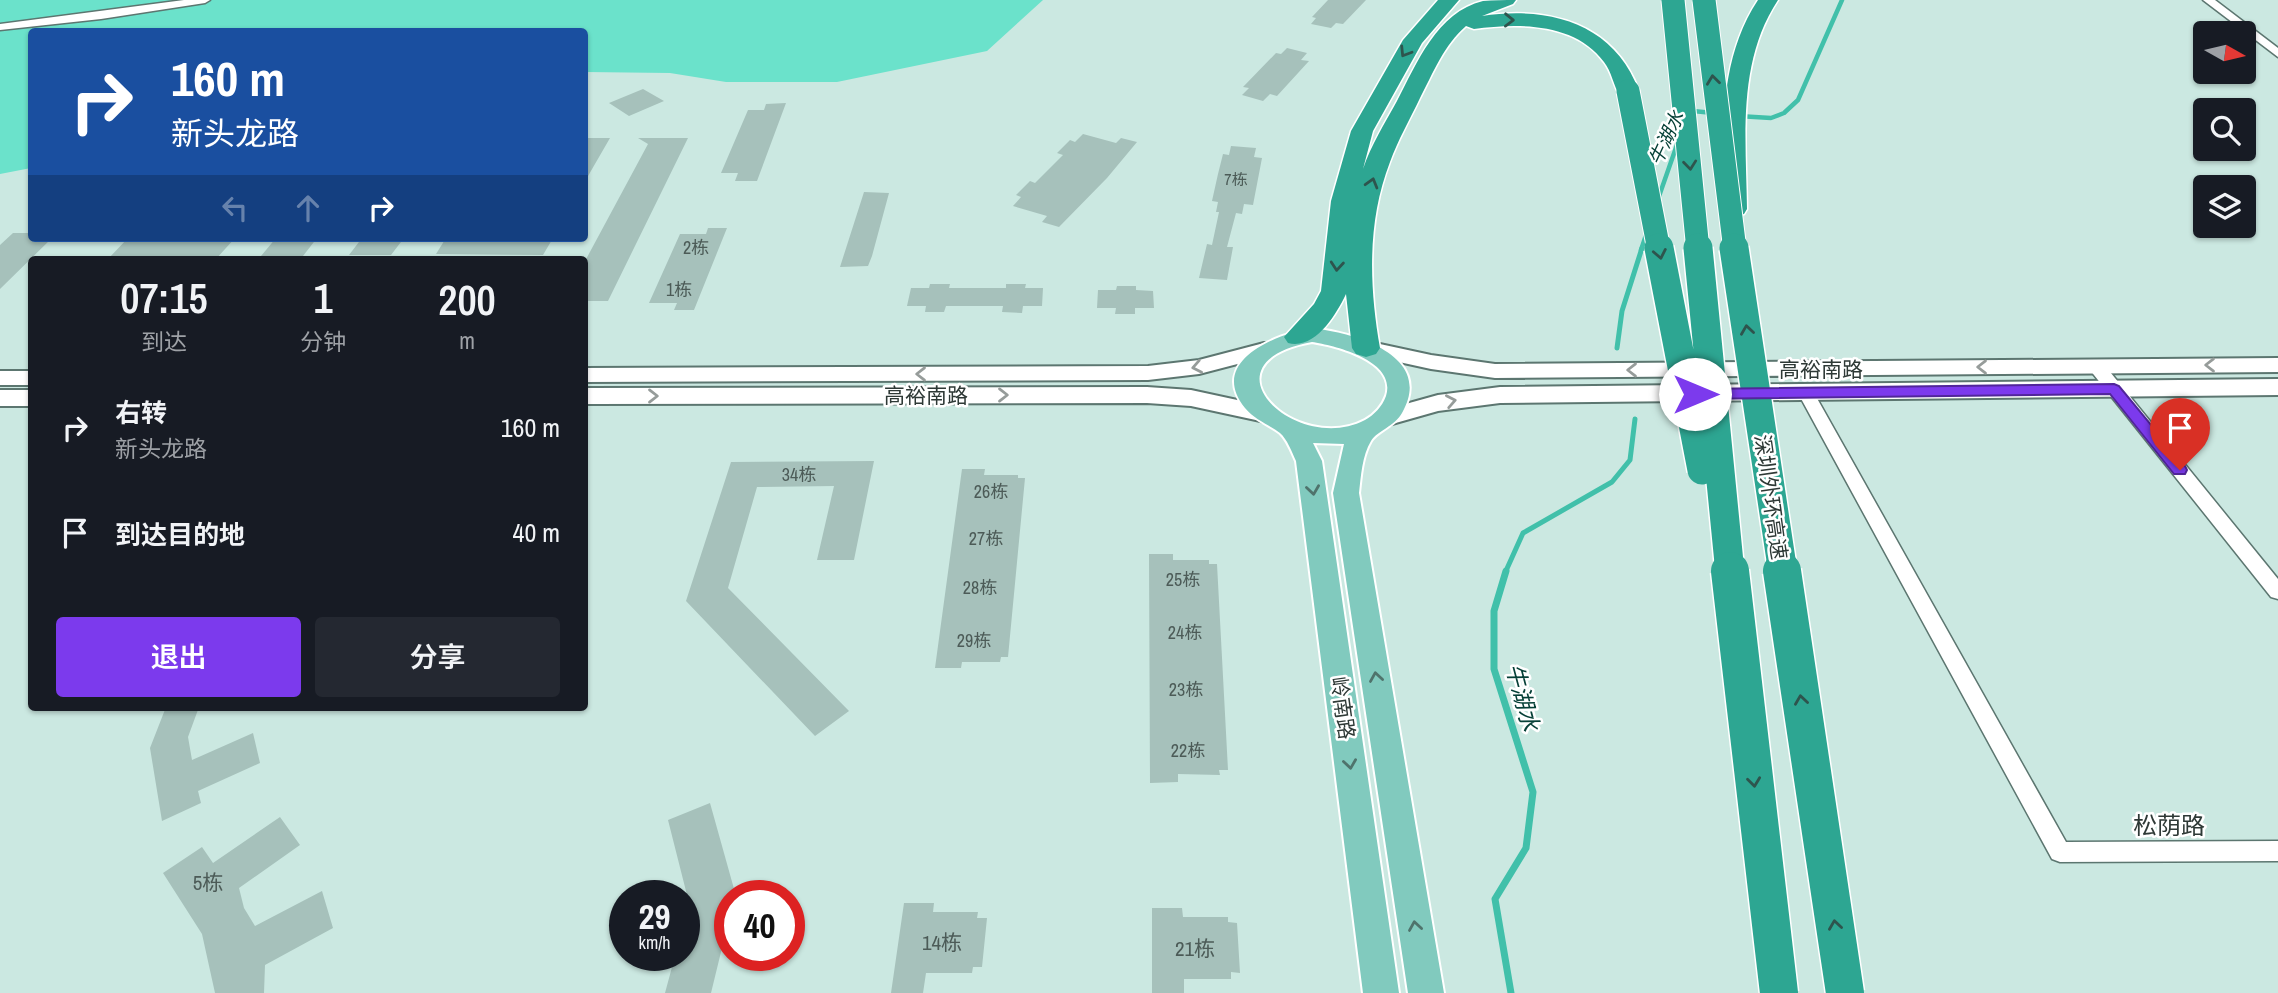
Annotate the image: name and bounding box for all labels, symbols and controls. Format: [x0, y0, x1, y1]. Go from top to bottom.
one-way arrow [1504, 12, 1515, 28]
north arrow [2193, 21, 2256, 84]
map controls [2193, 21, 2256, 238]
text: 160 m [171, 45, 285, 111]
one-way arrow [1401, 45, 1414, 58]
icon: right [56, 56, 147, 147]
one-way arrow [1706, 74, 1721, 86]
button: search [2193, 98, 2256, 161]
water label: 牛湖水 [1642, 106, 1690, 169]
text: 新头龙路 [171, 112, 299, 155]
one-way arrow [1682, 160, 1697, 171]
house number: 7栋 [1224, 168, 1248, 190]
button: layers [2193, 175, 2256, 238]
one-way arrow [1363, 177, 1378, 189]
icon: left [216, 189, 254, 227]
icon: ahead [289, 189, 327, 227]
icon: right [362, 189, 400, 227]
house number: 2栋 [683, 235, 709, 260]
one-way arrow [1651, 248, 1666, 260]
one-way arrow [1330, 261, 1345, 272]
text: 07:15 [120, 270, 208, 326]
text: 1 [313, 270, 333, 326]
text: 200 [438, 272, 496, 328]
house number: 1栋 [666, 277, 692, 302]
one-way arrow [1739, 324, 1754, 336]
text: m [459, 325, 475, 356]
text: 到达 [141, 326, 187, 357]
text: 分钟 [300, 326, 346, 357]
street label: 高裕南路 [1779, 355, 1863, 384]
position arrow [1658, 357, 1732, 431]
one-way arrow [2204, 358, 2215, 373]
one-way arrow [1191, 359, 1203, 374]
one-way arrow [1977, 359, 1987, 375]
one-way arrow [1627, 362, 1637, 378]
one-way arrow [916, 366, 926, 382]
street label: 高裕南路 [884, 381, 968, 410]
one-way arrow [998, 387, 1008, 403]
one-way arrow [648, 388, 658, 404]
one-way arrow [1445, 394, 1457, 409]
text: 右转 [115, 395, 167, 430]
pin [2150, 398, 2210, 470]
icon: right [56, 409, 94, 447]
icon: arrive [2161, 409, 2199, 447]
text: 160 m [501, 410, 560, 445]
text: 新头龙路 [115, 433, 207, 464]
street label: 深圳外环高速 [1748, 433, 1794, 561]
house number: 34栋 [782, 462, 816, 487]
house number: 26栋 [974, 479, 1008, 504]
one-way arrow [1305, 485, 1320, 496]
icon: arrive [56, 514, 94, 552]
text: 40 m [513, 515, 560, 550]
text: 到达目的地 [115, 517, 245, 552]
house number: 27栋 [969, 526, 1003, 551]
house number: 25栋 [1166, 567, 1200, 592]
house number: 28栋 [963, 575, 997, 600]
button: 退出 [56, 617, 301, 697]
button: 分享 [315, 617, 560, 697]
house number: 24栋 [1168, 620, 1202, 645]
house number: 29栋 [957, 628, 991, 653]
water label: 牛湖水 [1499, 660, 1547, 735]
one-way arrow [1369, 671, 1384, 683]
street label: 岭南路 [1324, 675, 1362, 741]
house number: 23栋 [1169, 677, 1203, 702]
one-way arrow [1794, 695, 1809, 706]
house number: 22栋 [1171, 738, 1205, 763]
one-way arrow [1343, 759, 1358, 770]
one-way arrow [1747, 776, 1762, 787]
street label: 松荫路 [2133, 809, 2205, 841]
house number: 5栋 [193, 868, 223, 897]
speed limit sign: 40 [714, 880, 805, 971]
text: 29 [639, 893, 670, 940]
one-way arrow [1408, 920, 1423, 931]
one-way arrow [1827, 920, 1842, 931]
house number: 14栋 [922, 928, 962, 957]
text: km/h [639, 930, 671, 955]
house number: 21栋 [1175, 934, 1215, 963]

